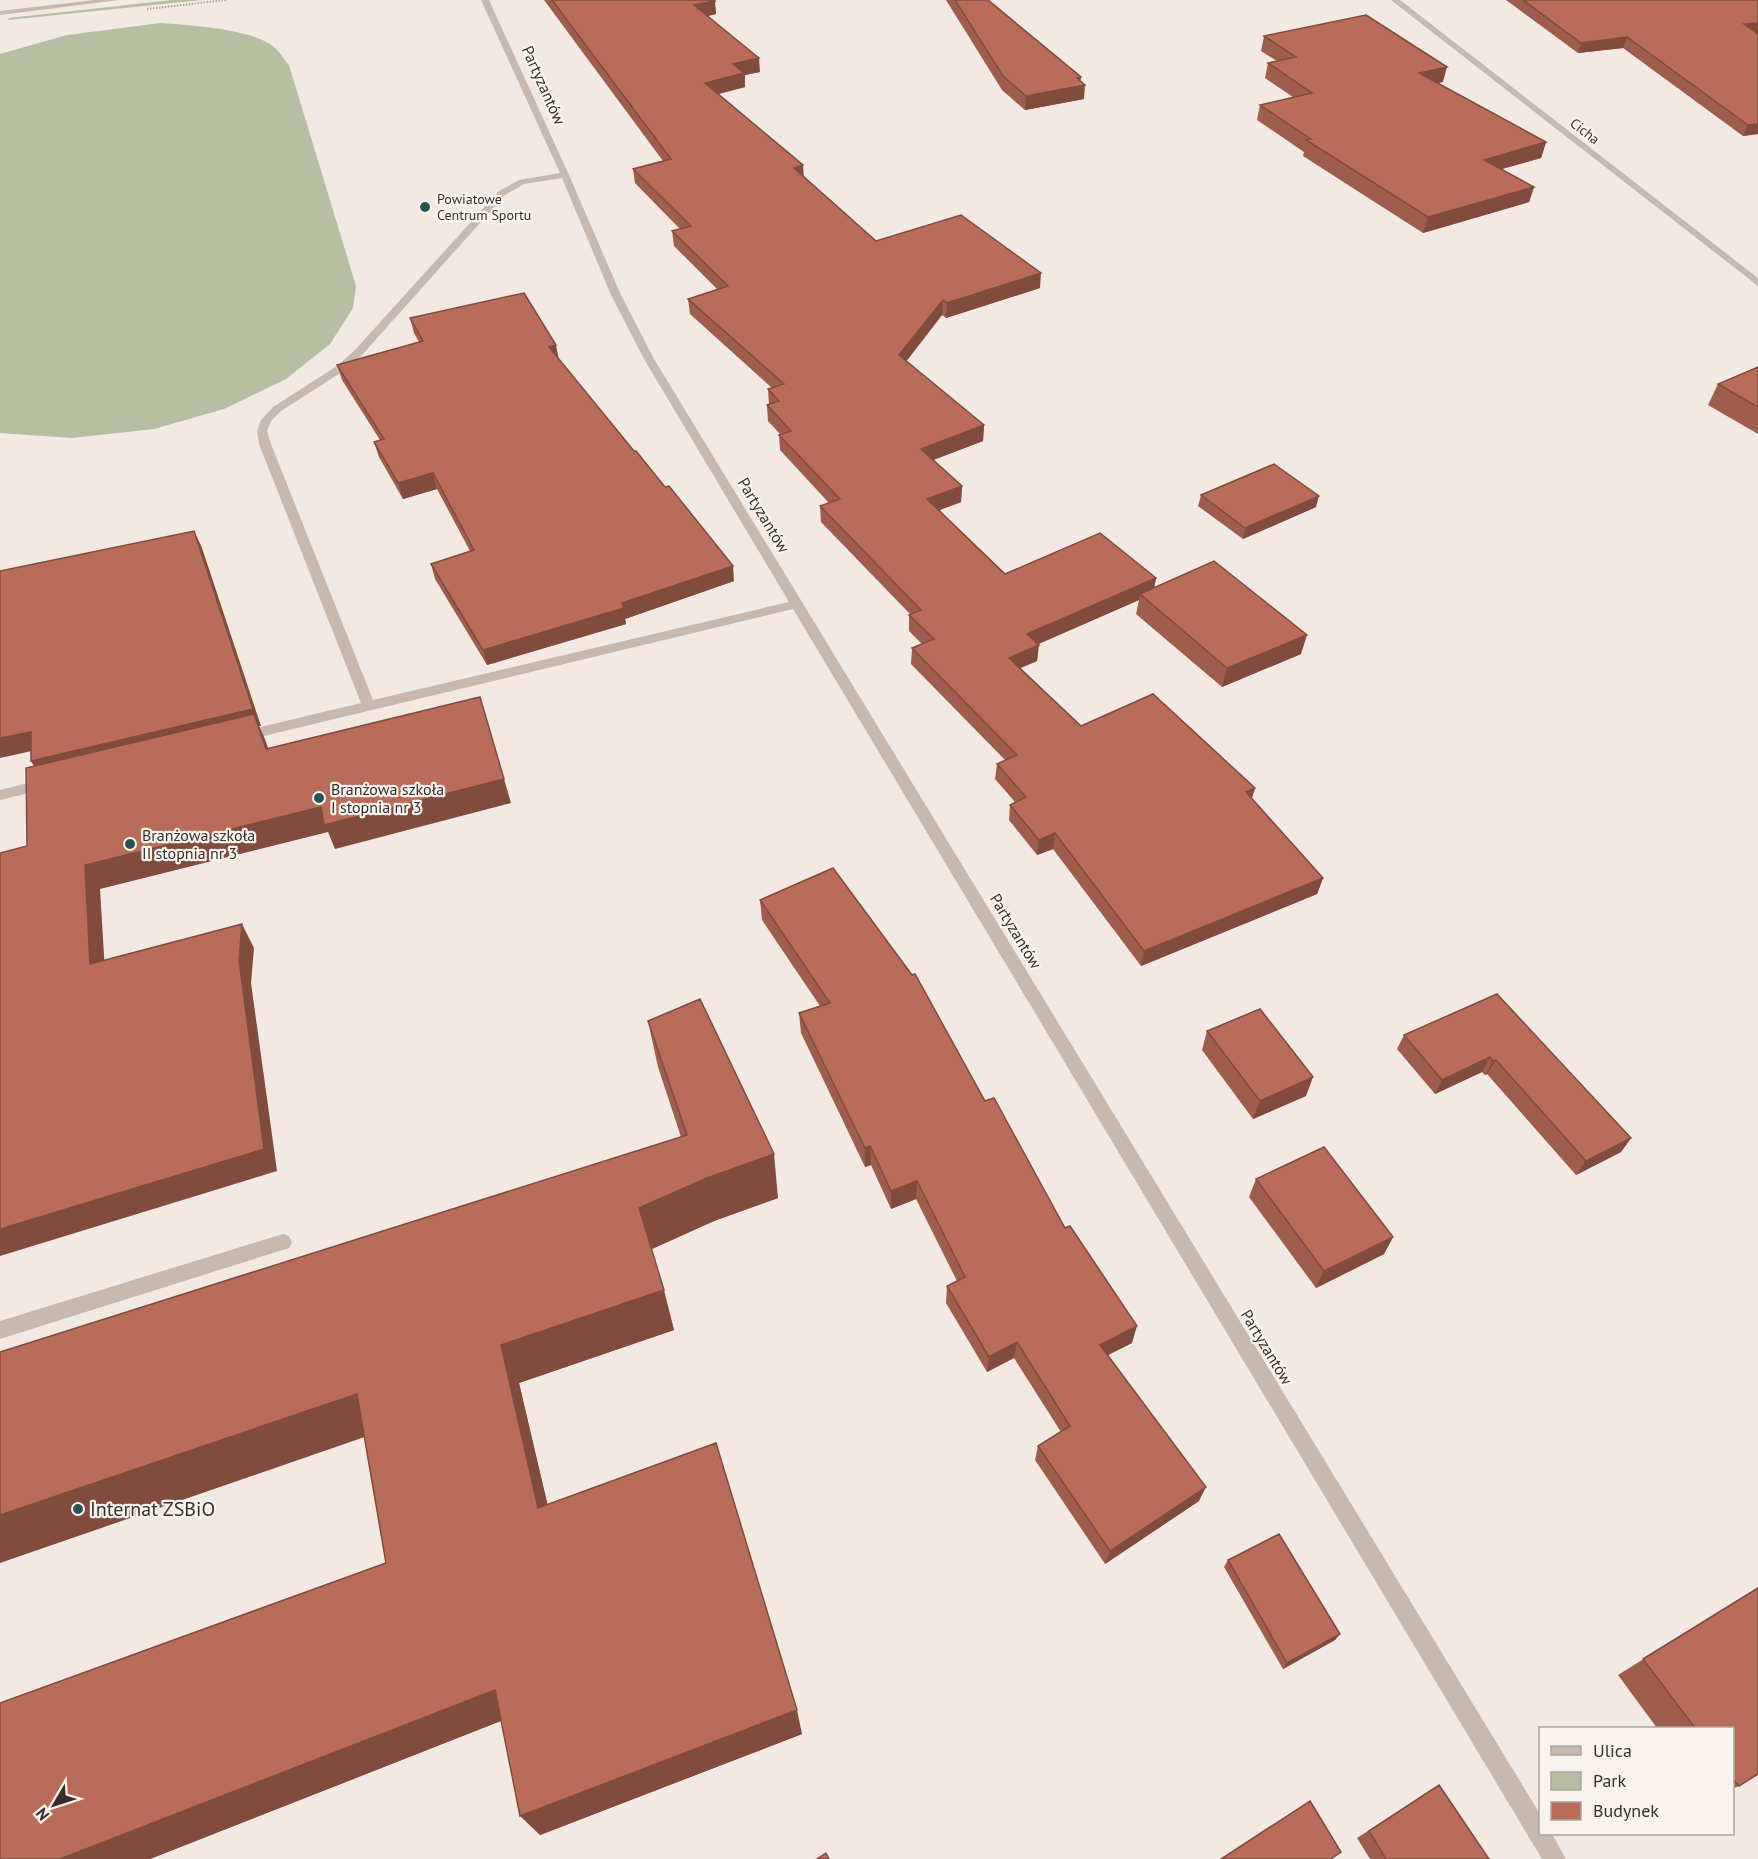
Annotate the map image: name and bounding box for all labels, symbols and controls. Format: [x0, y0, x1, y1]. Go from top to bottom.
street label: Partyzantów [518, 42, 570, 128]
street label: Cicha [1567, 114, 1603, 148]
place label: Powiatowe Centrum Sportu [437, 190, 531, 224]
marker: Powiatowe Centrum Sportu [418, 200, 432, 214]
street label: Partyzantów [734, 474, 794, 556]
place label: Branżowa szkoła I stopnia nr 3 [331, 779, 444, 817]
marker: Branżowa szkoła I stopnia nr 3 [312, 791, 326, 805]
place label: Branżowa szkoła II stopnia nr 3 [142, 825, 255, 863]
marker: Branżowa szkoła II stopnia nr 3 [123, 837, 137, 851]
street label: Partyzantów [986, 890, 1046, 972]
street label: Partyzantów [1237, 1306, 1297, 1388]
place label: Internat ZSBiO [90, 1496, 215, 1522]
marker: Internat ZSBiO [71, 1502, 85, 1516]
legend [1539, 1727, 1734, 1835]
text: Ulica [1593, 1739, 1632, 1762]
text: Park [1593, 1769, 1626, 1792]
north arrow [24, 1775, 84, 1835]
text: Budynek [1593, 1799, 1659, 1822]
text: N [31, 1804, 53, 1825]

